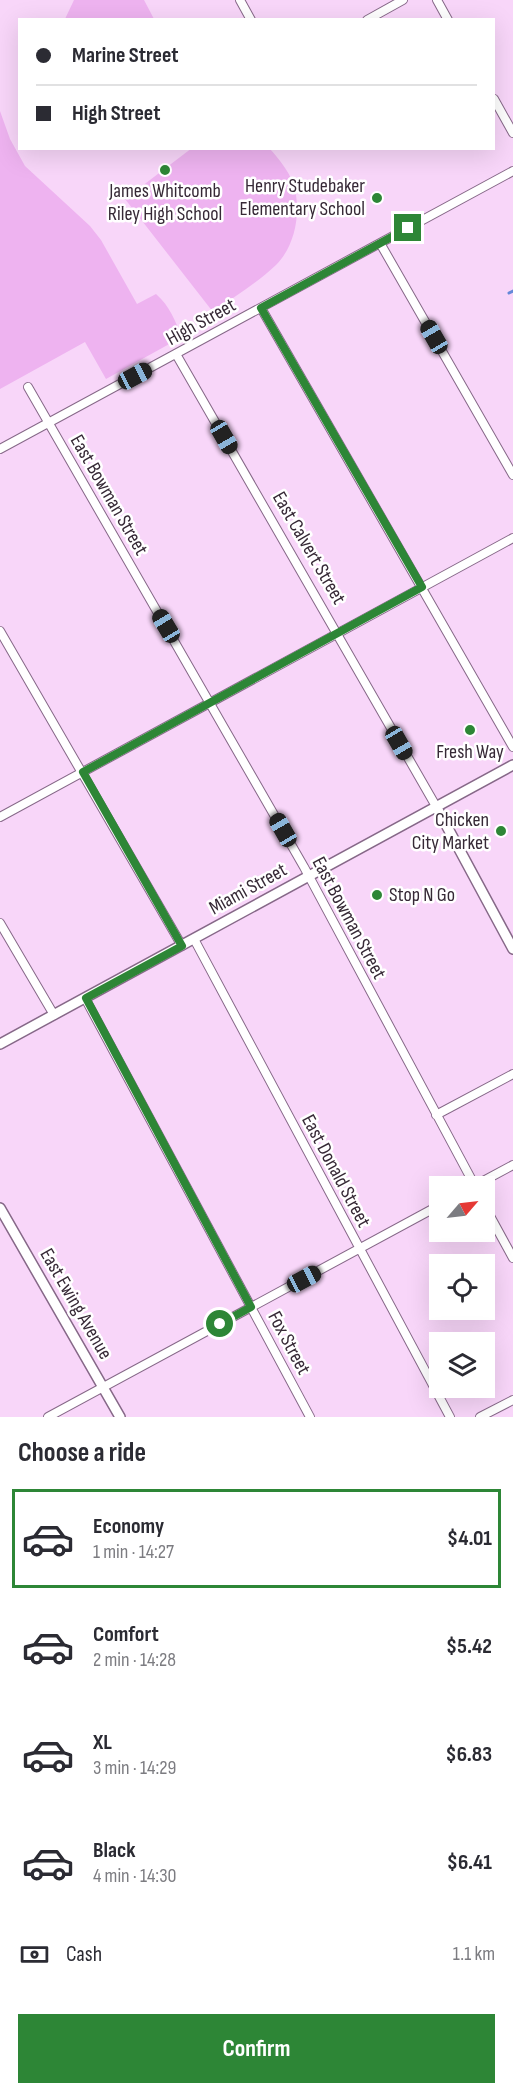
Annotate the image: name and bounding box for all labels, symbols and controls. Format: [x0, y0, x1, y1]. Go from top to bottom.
text: Marine Street [72, 42, 179, 69]
text: High Street [72, 100, 160, 127]
marker: James Whitcomb Riley High School [158, 163, 172, 177]
place label: Henry Studebaker Elementary School [239, 174, 365, 221]
place label: James Whitcomb Riley High School [108, 179, 222, 226]
marker: Henry Studebaker Elementary School [370, 191, 384, 205]
route end [394, 214, 421, 241]
street label: High Street [162, 293, 240, 351]
car [417, 317, 451, 357]
car [115, 360, 155, 392]
car [207, 417, 241, 457]
street label: East Bowman Street [65, 431, 153, 559]
street label: East Calvert Street [267, 487, 351, 609]
car [149, 606, 183, 646]
car [382, 723, 416, 763]
marker: Fresh Way [463, 723, 477, 737]
place label: Fresh Way [436, 740, 504, 764]
place label: Chicken City Market [412, 808, 489, 855]
car [266, 810, 300, 850]
marker: Chicken City Market [494, 824, 508, 838]
street label: East Bowman Street [307, 853, 391, 983]
street label: Miami Street [205, 858, 291, 920]
place label: Stop N Go [389, 883, 455, 907]
marker: Stop N Go [370, 888, 384, 902]
street label: East Donald Street [296, 1111, 376, 1231]
north arrow [429, 1176, 495, 1242]
map controls [429, 1176, 495, 1398]
street label: East Ewing Avenue [35, 1244, 117, 1364]
button: locate [429, 1254, 495, 1320]
car [284, 1263, 324, 1295]
street label: Fox Street [262, 1307, 316, 1379]
route start [206, 1310, 233, 1337]
button: layers [429, 1332, 495, 1398]
text: Choose a ride [18, 1437, 146, 1469]
icon: car [21, 1512, 75, 1566]
text: Economy [93, 1513, 164, 1540]
text: $4.01 [447, 1525, 492, 1552]
text: 1 min · 14:27 [93, 1540, 174, 1564]
icon: car [21, 1620, 75, 1674]
text: Comfort [93, 1621, 159, 1648]
text: $5.42 [446, 1633, 492, 1660]
text: 2 min · 14:28 [93, 1648, 176, 1672]
icon: car [21, 1728, 75, 1782]
text: XL [93, 1729, 112, 1756]
text: $6.83 [446, 1741, 492, 1768]
text: 3 min · 14:29 [93, 1756, 176, 1780]
icon: car [21, 1836, 75, 1890]
text: Black [93, 1837, 135, 1864]
text: $6.41 [447, 1849, 492, 1876]
text: 4 min · 14:30 [93, 1864, 176, 1888]
icon: cash [18, 1938, 51, 1971]
text: Cash [66, 1941, 102, 1968]
text: 1.1 km [453, 1942, 495, 1966]
button: Confirm [18, 2014, 495, 2083]

